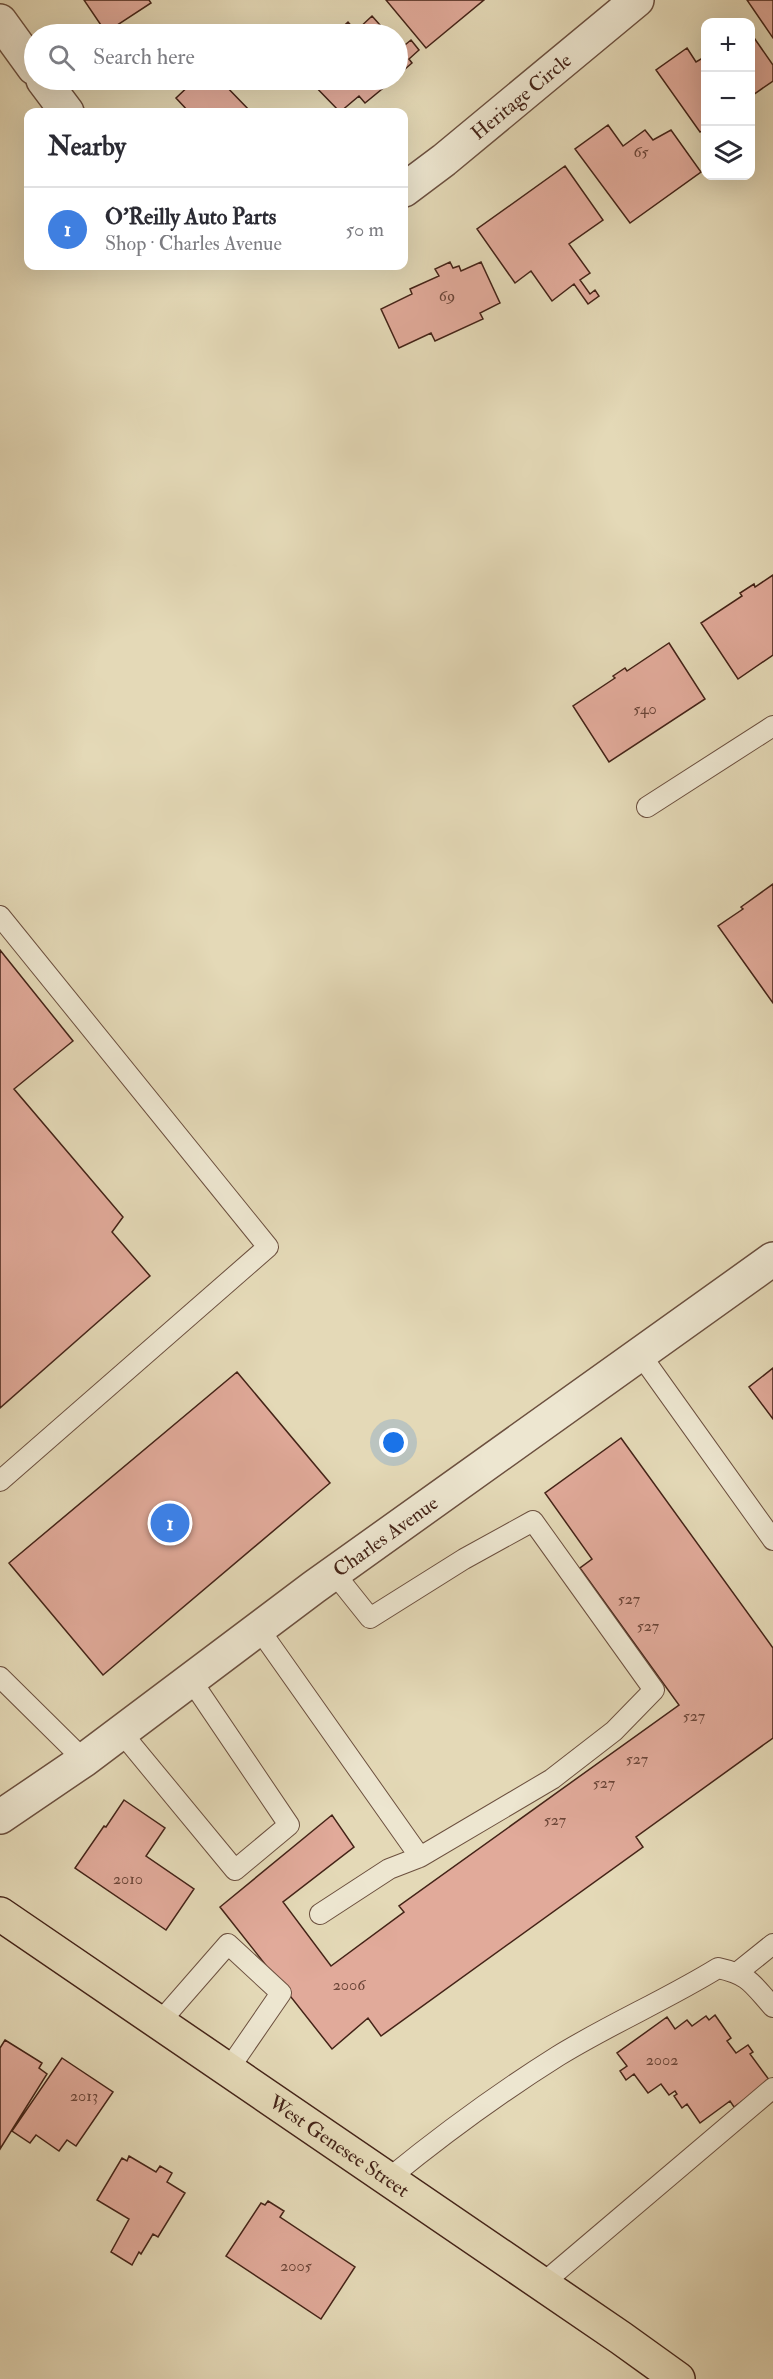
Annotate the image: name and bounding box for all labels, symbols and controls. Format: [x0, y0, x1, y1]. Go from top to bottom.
map controls [701, 18, 755, 180]
button: + [701, 18, 755, 72]
search box [24, 24, 408, 90]
icon: search [45, 41, 78, 74]
text: Search here [93, 43, 195, 71]
street label: Heritage Circle [466, 48, 577, 145]
button: − [701, 72, 755, 126]
button: layers [701, 126, 755, 180]
text: Nearby [48, 131, 126, 163]
house number: 65 [633, 142, 649, 162]
text: O'Reilly Auto Parts [105, 203, 276, 231]
text: 1 [64, 217, 71, 242]
text: 50 m [345, 217, 384, 242]
text: Shop · Charles Avenue [105, 231, 282, 256]
house number: 69 [439, 286, 455, 306]
house number: 540 [633, 699, 657, 719]
your location [379, 1428, 408, 1457]
street label: Charles Avenue [328, 1490, 443, 1582]
pin: 1 [150, 1500, 190, 1546]
house number: 527 [618, 1589, 641, 1609]
house number: 527 [637, 1616, 660, 1636]
house number: 527 [683, 1706, 706, 1726]
house number: 527 [626, 1749, 649, 1769]
house number: 527 [593, 1773, 616, 1793]
house number: 527 [544, 1810, 567, 1830]
house number: 2010 [113, 1869, 143, 1889]
house number: 2006 [333, 1975, 366, 1995]
house number: 2002 [646, 2050, 678, 2070]
house number: 2013 [70, 2086, 98, 2106]
street label: West Genesee Street [263, 2089, 414, 2203]
house number: 2005 [280, 2256, 312, 2276]

